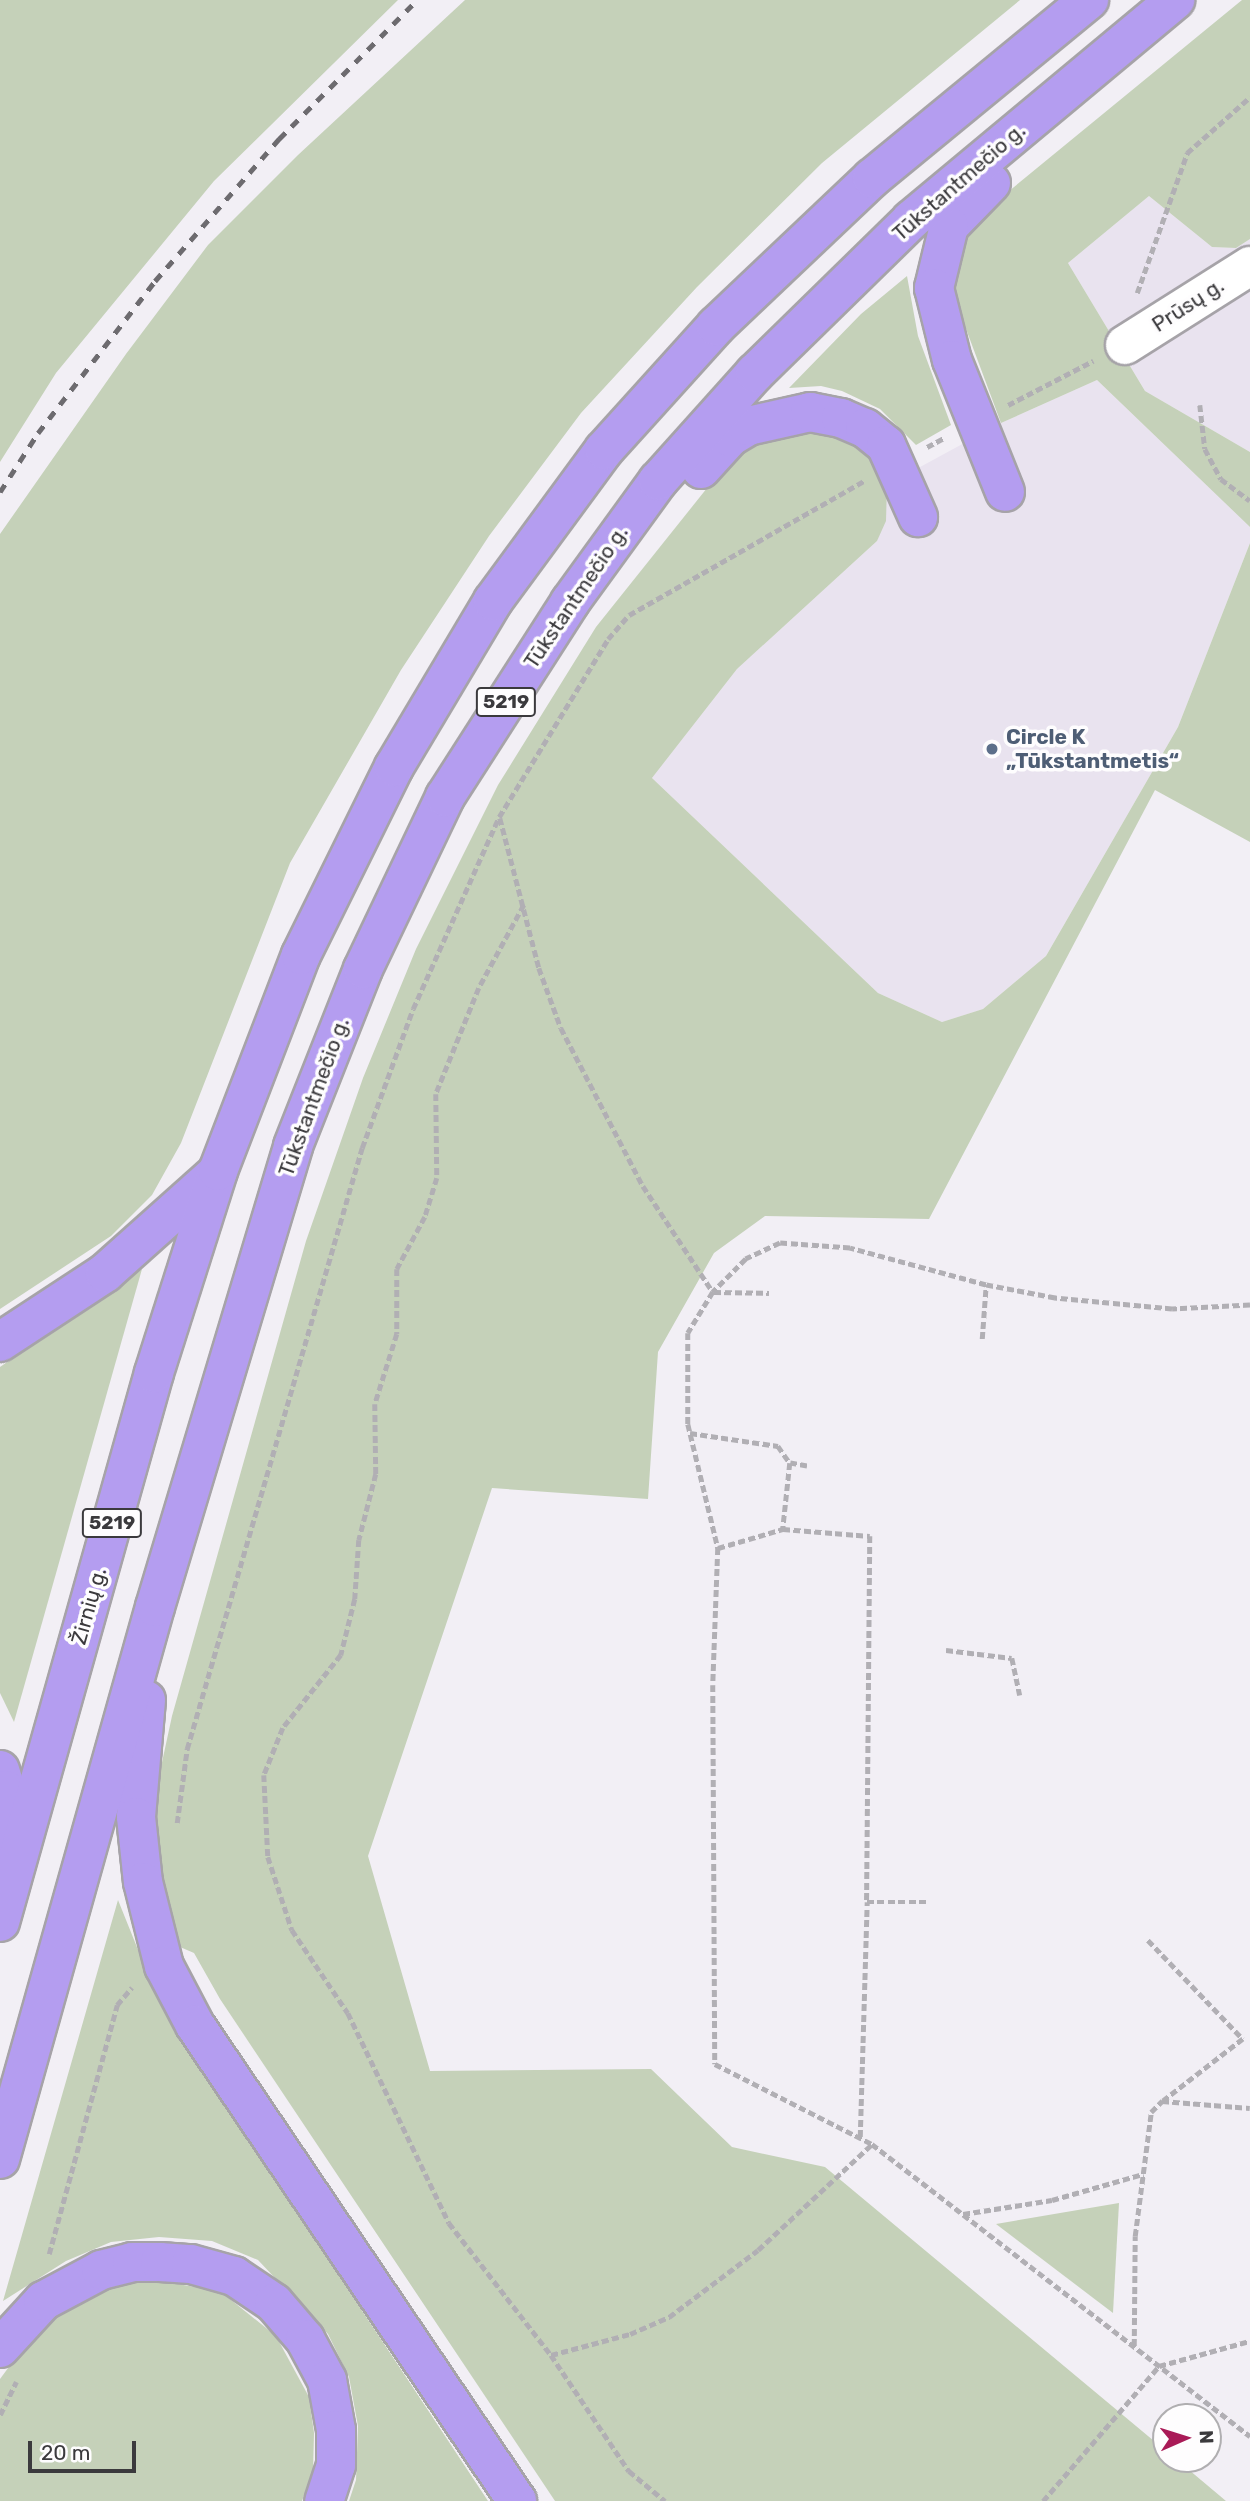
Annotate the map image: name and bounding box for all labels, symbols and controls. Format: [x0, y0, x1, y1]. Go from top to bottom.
street label: Tūkstantmečio g. [888, 118, 1030, 246]
street label: Prūsų g. [1147, 273, 1229, 337]
street label: Tūkstantmečio g. [519, 521, 633, 673]
road number: 5219 [475, 687, 538, 718]
place label: Circle K „Tūkstantmetis“ [1006, 724, 1179, 774]
marker: Circle K „Tūkstantmetis“ [984, 741, 1000, 757]
street label: Tūkstantmečio g. [274, 1014, 354, 1180]
road number: 5219 [80, 1508, 144, 1539]
street label: Žirnių g. [66, 1565, 112, 1647]
north arrow [1152, 2403, 1222, 2473]
scale bar [32, 2428, 140, 2472]
text: N [1195, 2430, 1218, 2444]
text: 20 m [41, 2440, 90, 2465]

